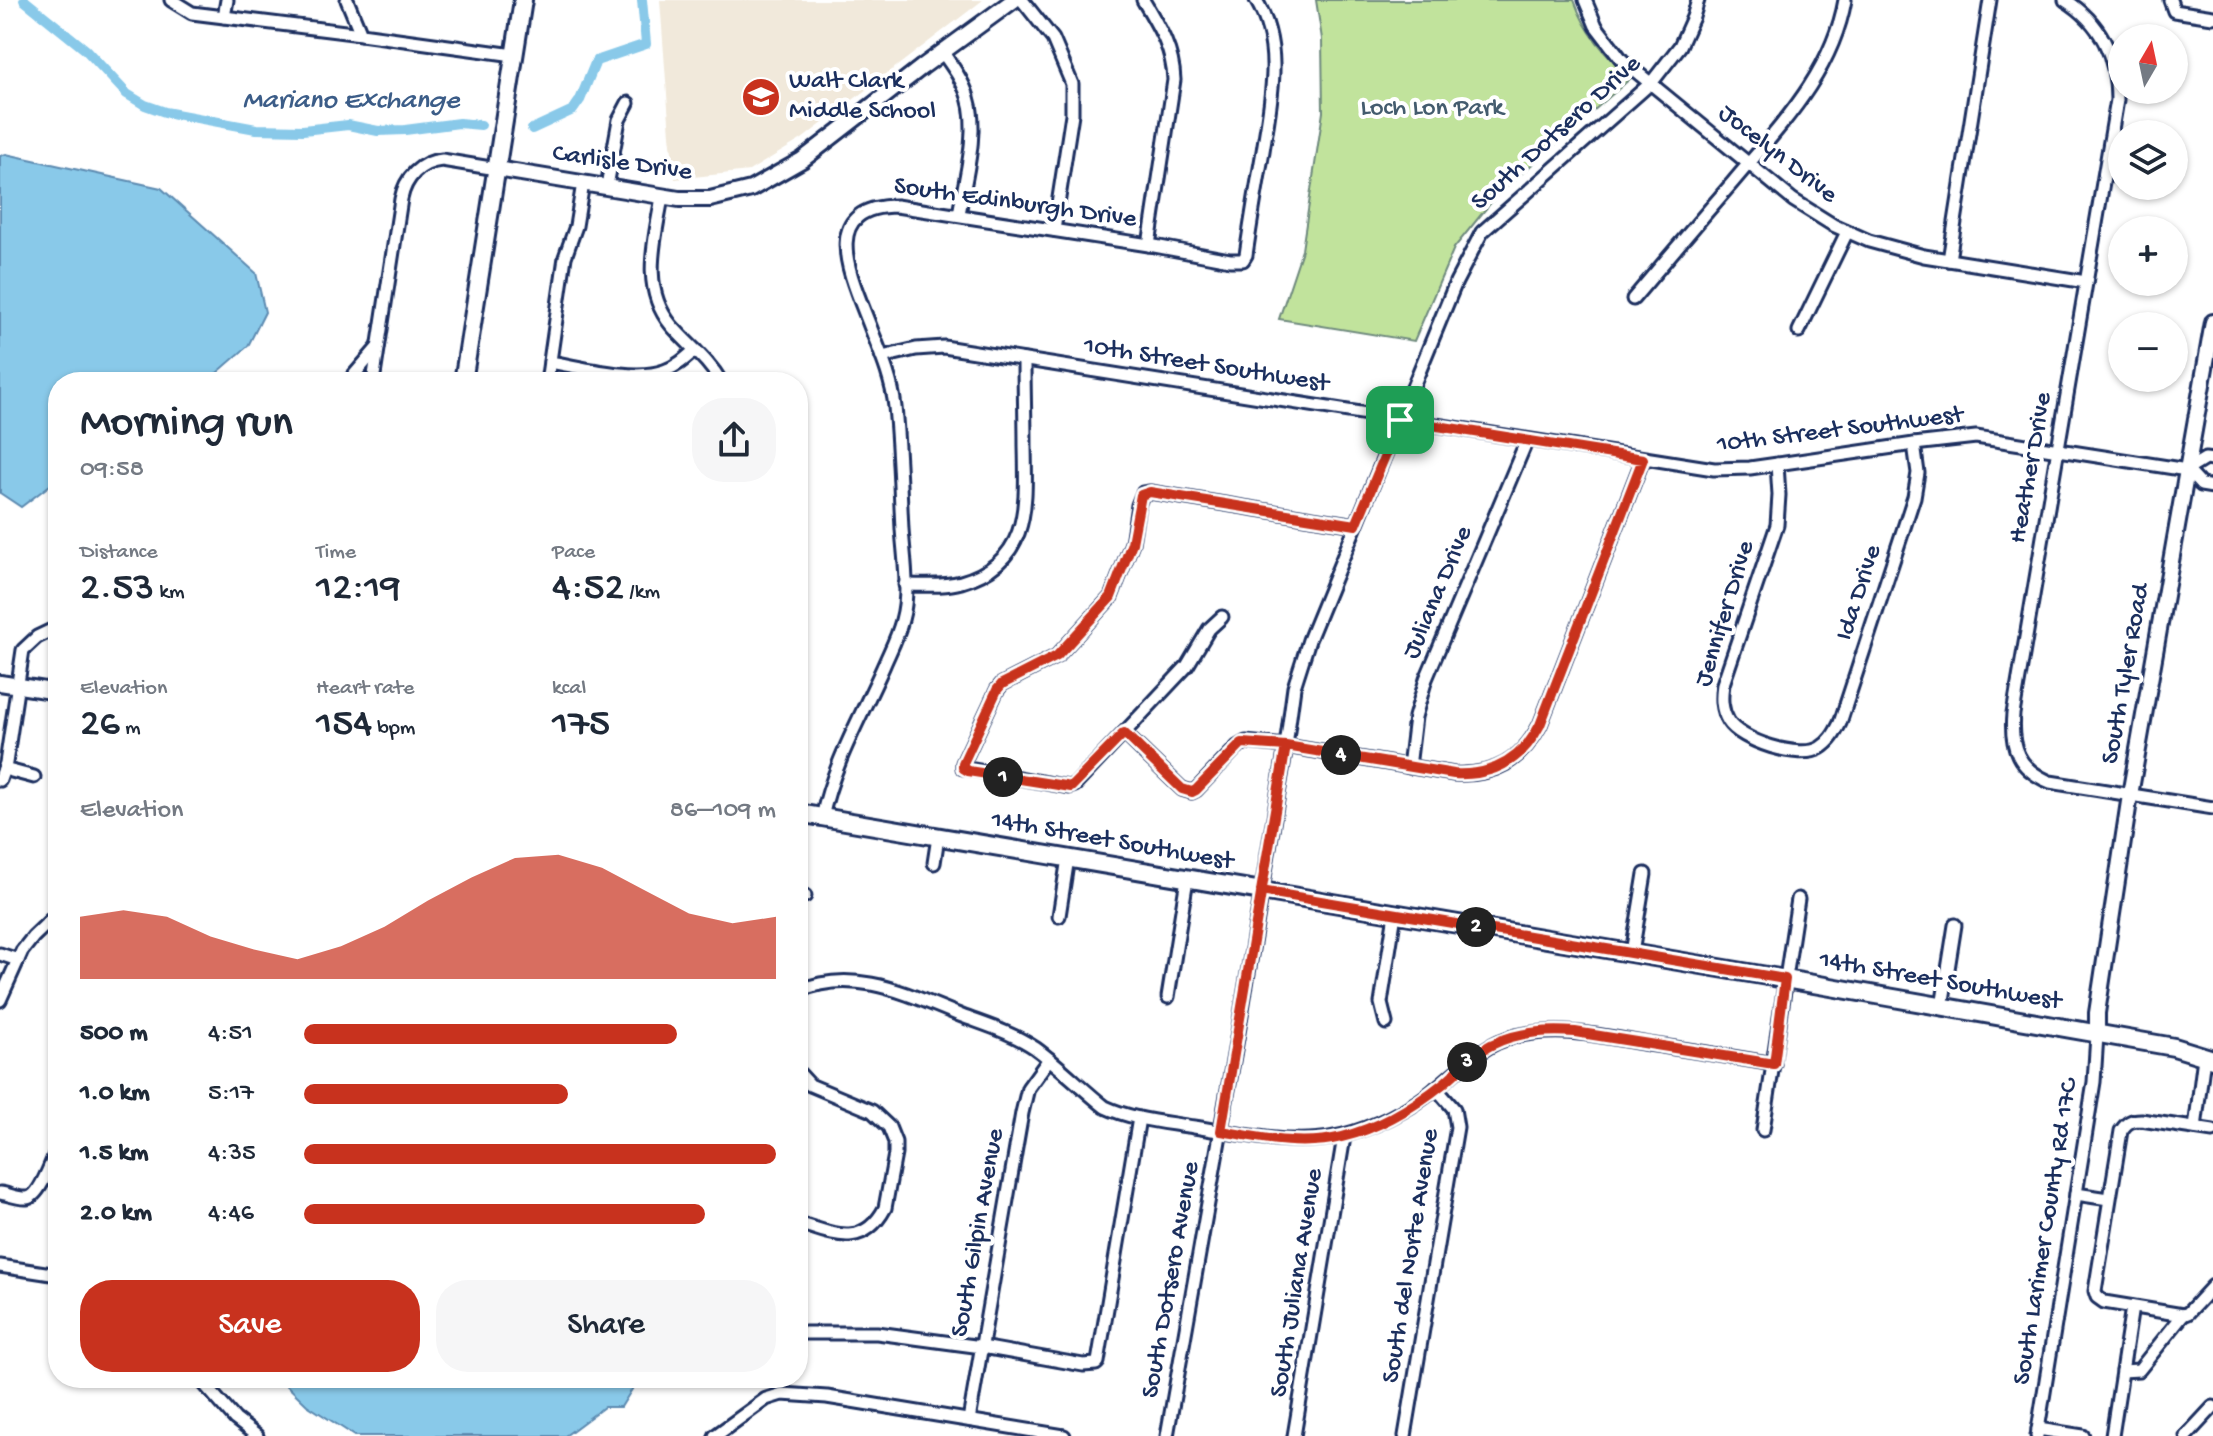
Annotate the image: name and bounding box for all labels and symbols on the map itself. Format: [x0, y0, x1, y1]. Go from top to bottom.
north arrow [2108, 24, 2188, 104]
street label: South Dotsero Drive [1466, 49, 1649, 218]
place label: Walt Clark Middle School [789, 67, 936, 128]
school or university icon: Walt Clark Middle School [740, 76, 782, 118]
water label: Mariano Exchange [243, 85, 461, 118]
park label: Loch Lon Park [1360, 94, 1506, 125]
street label: Jocelyn Drive [1711, 99, 1843, 212]
street label: Carlisle Drive [550, 139, 694, 189]
street label: South Edinburgh Drive [892, 172, 1139, 236]
street label: 10th Street Southwest [1080, 331, 1333, 401]
pin [1366, 386, 1434, 454]
street label: Heather Drive [2003, 390, 2061, 546]
street label: 10th Street Southwest [1714, 400, 1967, 462]
street label: Juliana Drive [1397, 521, 1481, 664]
street label: Jennifer Drive [1689, 537, 1763, 691]
street label: Ida Drive [1830, 541, 1890, 645]
street label: South Tyler Road [2096, 580, 2158, 767]
pin: 4 [1321, 735, 1361, 775]
pin: 1 [983, 757, 1023, 797]
street label: 14th Street Southwest [988, 805, 1238, 879]
pin: 2 [1456, 907, 1496, 947]
street label: 14th Street Southwest [1816, 945, 2066, 1019]
pin: 3 [1447, 1042, 1487, 1082]
street label: South Larimer County Rd 17C [2007, 1075, 2087, 1387]
street label: South Gilpin Avenue [945, 1126, 1013, 1340]
street label: South del Norte Avenue [1377, 1126, 1448, 1385]
street label: South Dotsero Avenue [1136, 1159, 1208, 1401]
street label: South Juliana Avenue [1265, 1166, 1331, 1400]

